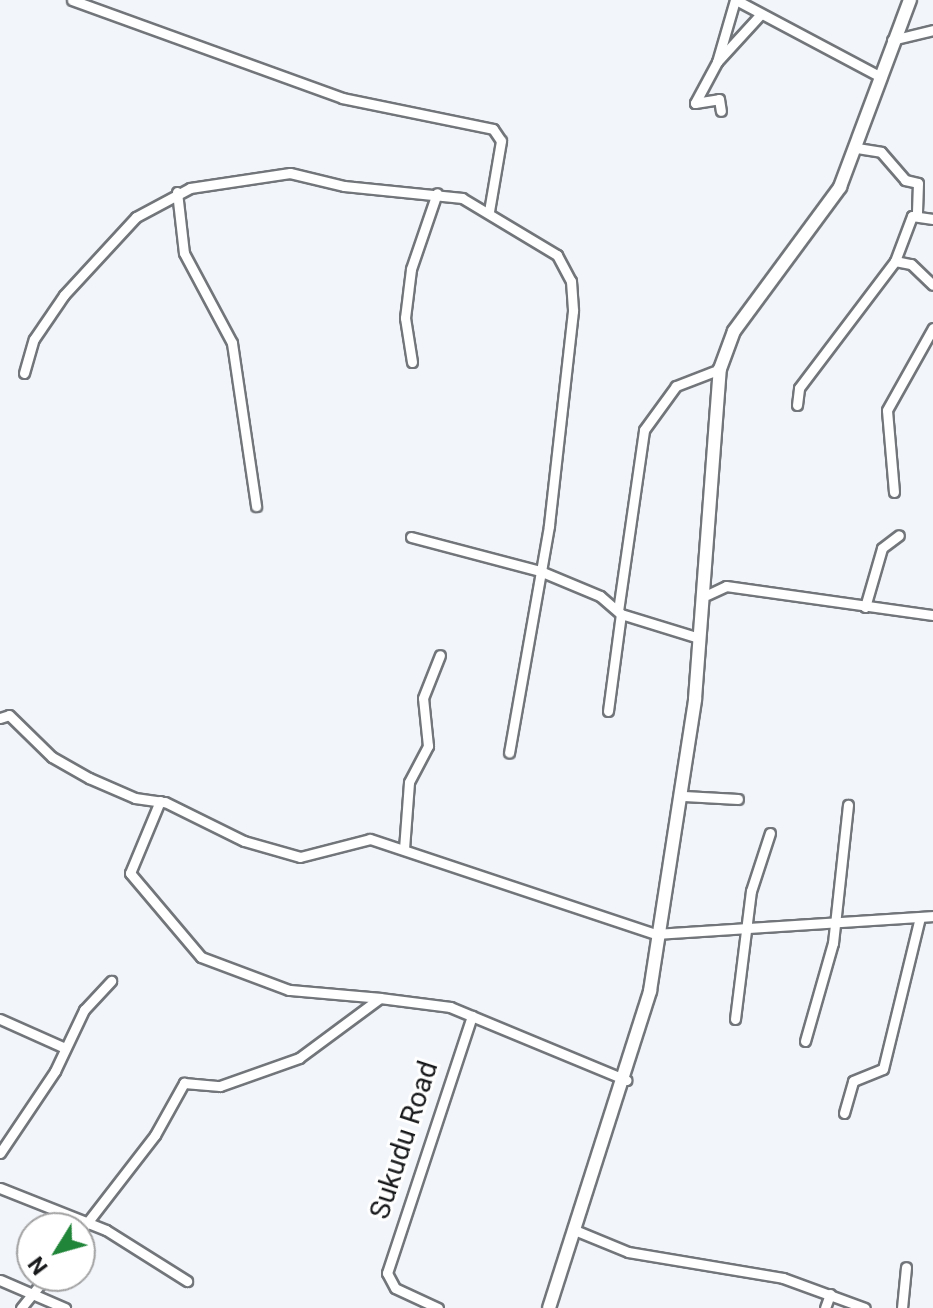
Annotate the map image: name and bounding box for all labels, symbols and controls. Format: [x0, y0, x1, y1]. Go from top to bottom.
street label: Sukudu Road [363, 1057, 445, 1223]
north arrow [16, 1212, 96, 1292]
text: N [23, 1252, 53, 1279]

